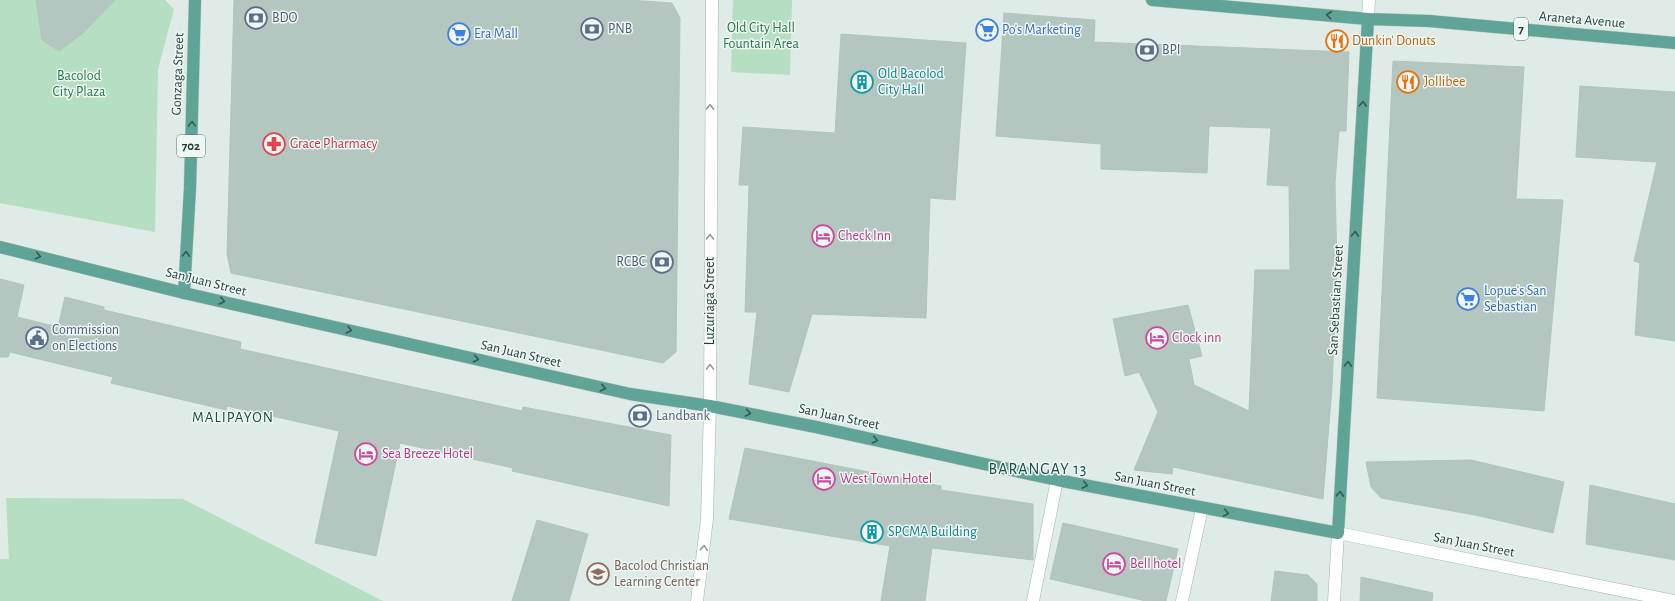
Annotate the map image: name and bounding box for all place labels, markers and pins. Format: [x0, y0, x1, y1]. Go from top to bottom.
bank icon: BDO [243, 5, 269, 31]
place label: BDO [272, 11, 298, 25]
bank icon: PNB [579, 16, 605, 42]
supermarket icon: Po's Marketing [974, 17, 1000, 43]
supermarket icon: Era Mall [446, 21, 472, 47]
place label: PNB [608, 22, 632, 36]
place label: Po's Marketing [1002, 23, 1081, 37]
place label: Era Mall [474, 27, 518, 41]
restaurant icon: Dunkin' Donuts [1324, 28, 1350, 54]
place label: Dunkin' Donuts [1352, 34, 1436, 48]
bank icon: BPI [1134, 37, 1160, 63]
place label: BPI [1162, 43, 1181, 57]
place label: Old Bacolod City Hall [878, 67, 944, 97]
building icon: Old Bacolod City Hall [849, 69, 875, 95]
restaurant icon: Jollibee [1395, 69, 1421, 95]
place label: Jollibee [1424, 75, 1465, 89]
pharmacy icon: Grace Pharmacy [261, 131, 287, 157]
place label: Grace Pharmacy [290, 137, 378, 151]
hotel icon: Check Inn [810, 223, 836, 249]
place label: Check Inn [838, 229, 891, 243]
bank icon: RCBC [649, 249, 675, 275]
place label: RCBC [616, 255, 646, 269]
place label: Lopue's San Sebastian [1484, 284, 1547, 314]
supermarket icon: Lopue's San Sebastian [1455, 286, 1481, 312]
place label: Commission on Elections [52, 323, 119, 353]
public building icon: Commission on Elections [24, 325, 50, 351]
hotel icon: Clock inn [1144, 325, 1170, 351]
place label: Clock inn [1172, 331, 1221, 345]
bank icon: Landbank [627, 403, 653, 429]
place label: Landbank [656, 409, 710, 423]
hotel icon: Sea Breeze Hotel [353, 441, 379, 467]
place label: Sea Breeze Hotel [382, 447, 473, 461]
hotel icon: West Town Hotel [811, 466, 837, 492]
place label: West Town Hotel [840, 472, 932, 486]
building icon: SPCMA Building [859, 519, 885, 545]
place label: SPCMA Building [888, 525, 977, 539]
hotel icon: Bell hotel [1101, 551, 1127, 577]
place label: Bell hotel [1130, 557, 1181, 571]
place label: Bacolod Christian Learning Center [614, 559, 709, 589]
school or university icon: Bacolod Christian Learning Center [585, 561, 611, 587]

